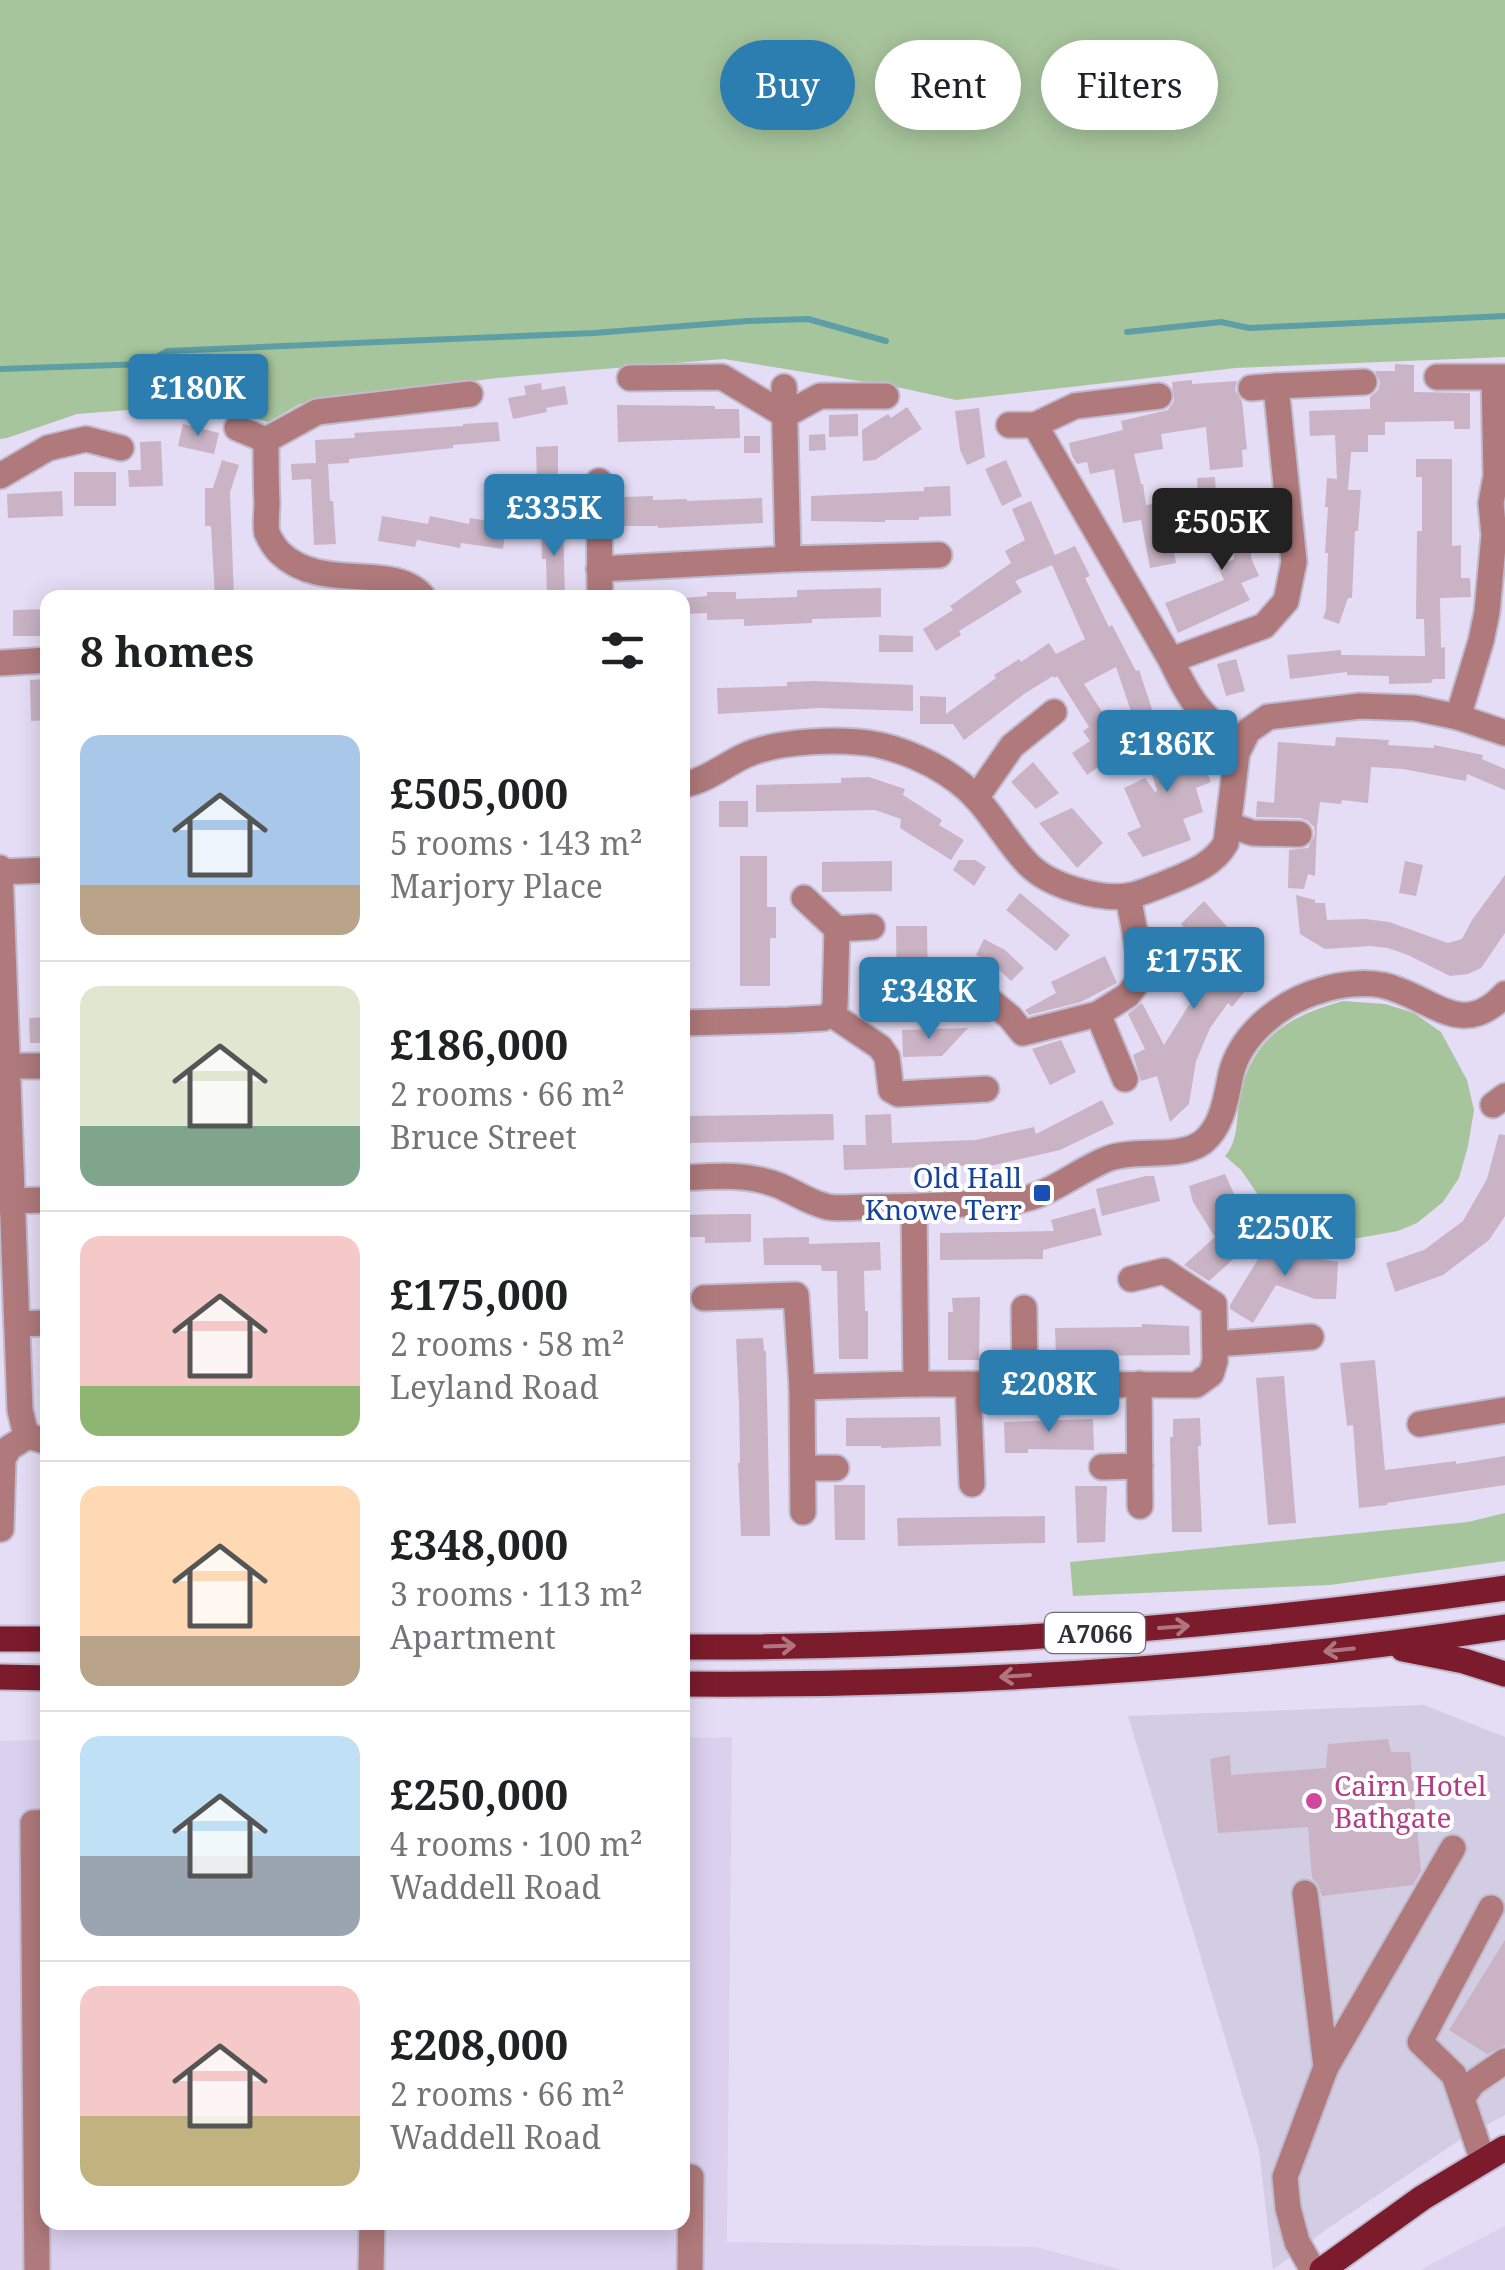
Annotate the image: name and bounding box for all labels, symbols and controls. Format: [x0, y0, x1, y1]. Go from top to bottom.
chip: Buy [720, 40, 855, 130]
chip: Rent [875, 40, 1021, 130]
chip: Filters [1041, 40, 1218, 130]
pin: £180K [128, 354, 268, 439]
text: £180K [150, 365, 246, 408]
pin: £335K [484, 474, 624, 559]
text: £335K [506, 485, 602, 528]
pin: £505K [1152, 488, 1292, 573]
text: £505K [1174, 499, 1270, 542]
text: 8 homes [80, 622, 254, 679]
icon: filters [595, 623, 650, 678]
pin: £186K [1097, 710, 1237, 795]
text: £186K [1119, 721, 1215, 764]
text: £505,000 [390, 764, 568, 821]
icon: home [160, 775, 280, 895]
text: 5 rooms · 143 m² [390, 821, 643, 864]
text: Marjory Place [390, 864, 603, 907]
pin: £175K [1124, 927, 1264, 1012]
text: £175K [1146, 938, 1242, 981]
pin: £348K [859, 957, 999, 1042]
text: £348K [881, 968, 977, 1011]
text: £186,000 [390, 1015, 568, 1072]
icon: home [160, 1026, 280, 1146]
text: 2 rooms · 66 m² [390, 1072, 625, 1115]
text: Bruce Street [390, 1115, 577, 1158]
place label: Old Hall Knowe Terr [865, 1158, 1022, 1228]
marker: Old Hall Knowe Terr [1031, 1182, 1053, 1204]
pin: £250K [1215, 1194, 1355, 1279]
text: £250K [1237, 1205, 1333, 1248]
text: £175,000 [390, 1265, 568, 1322]
icon: home [160, 1276, 280, 1396]
text: 2 rooms · 58 m² [390, 1322, 625, 1365]
pin: £208K [979, 1350, 1119, 1435]
text: £208K [1001, 1361, 1097, 1404]
text: Leyland Road [390, 1365, 599, 1408]
text: £348,000 [390, 1515, 568, 1572]
icon: home [160, 1526, 280, 1646]
text: 3 rooms · 113 m² [390, 1572, 643, 1615]
road number: A7066 [1045, 1613, 1145, 1653]
text: Apartment [390, 1615, 556, 1658]
one-way arrow [1158, 1618, 1190, 1637]
one-way arrow [763, 1637, 795, 1656]
one-way arrow [1324, 1641, 1356, 1660]
one-way arrow [1000, 1667, 1032, 1686]
text: £250,000 [390, 1765, 568, 1822]
place label: Cairn Hotel Bathgate [1334, 1766, 1487, 1836]
icon: home [160, 1776, 280, 1896]
marker: Cairn Hotel Bathgate [1303, 1790, 1325, 1812]
text: 4 rooms · 100 m² [390, 1822, 643, 1865]
text: Waddell Road [390, 1865, 601, 1908]
text: £208,000 [390, 2015, 568, 2072]
icon: home [160, 2026, 280, 2146]
text: 2 rooms · 66 m² [390, 2072, 625, 2115]
text: Waddell Road [390, 2115, 601, 2158]

